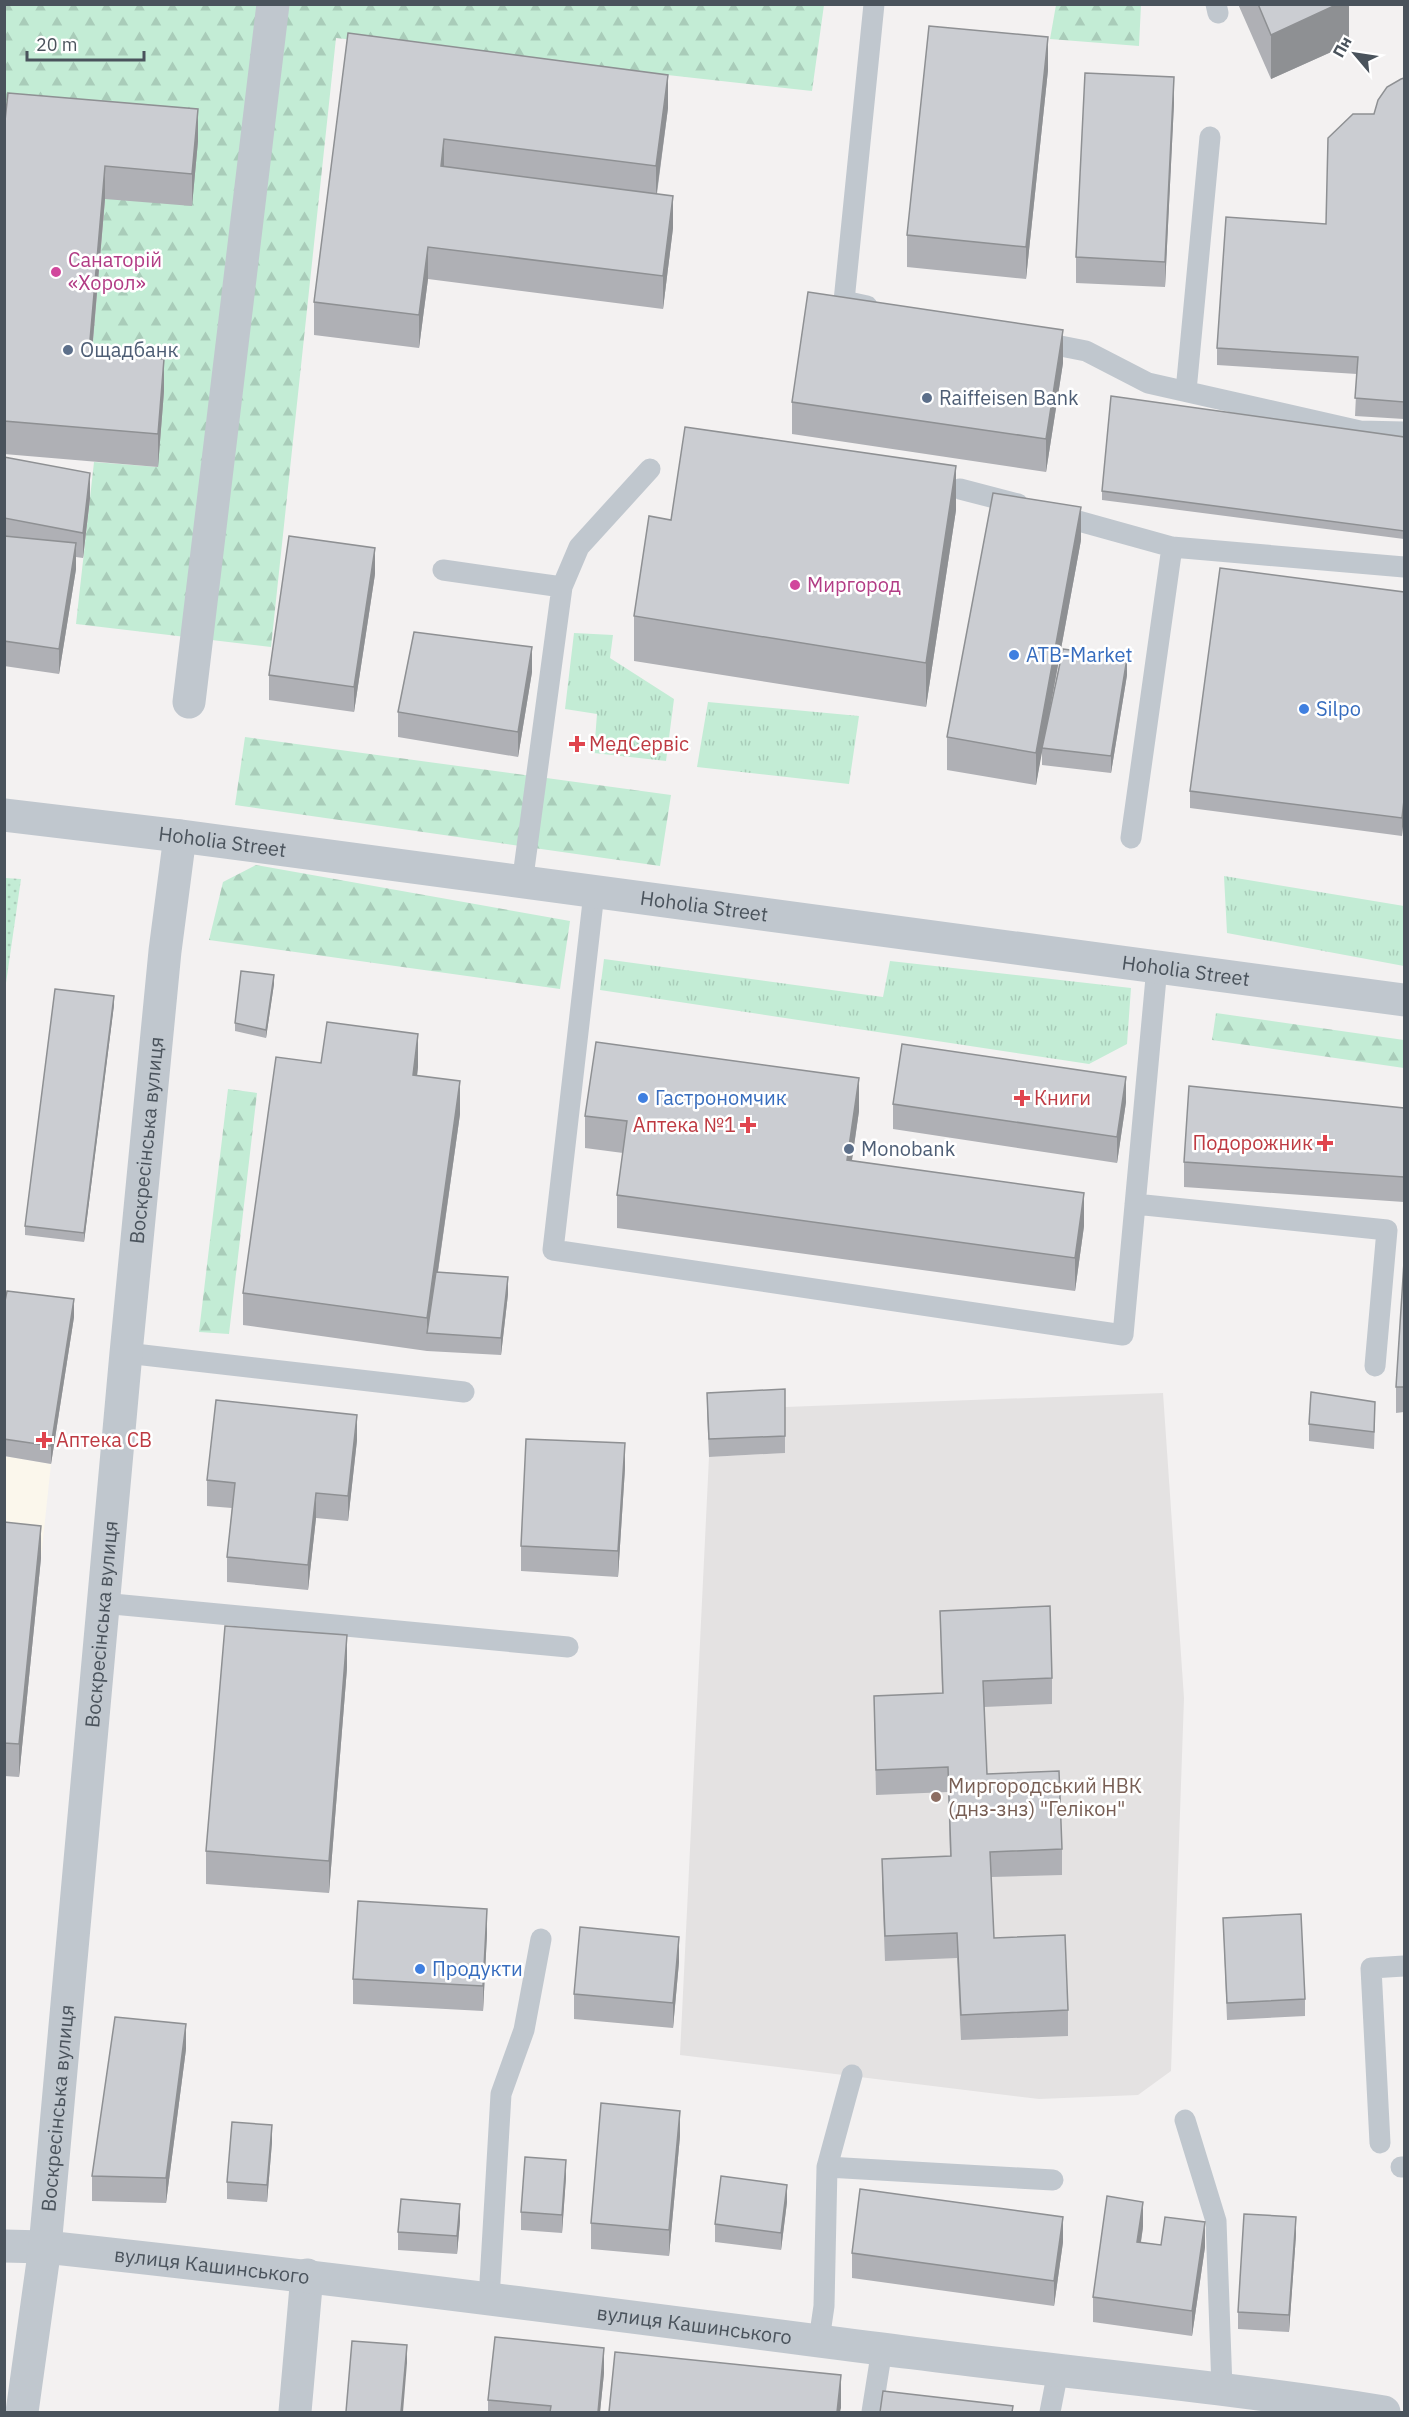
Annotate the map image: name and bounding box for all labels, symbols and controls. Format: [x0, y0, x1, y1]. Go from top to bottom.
scale bar [27, 24, 144, 62]
north arrow [1325, 24, 1385, 84]
text: 20 m [36, 33, 78, 56]
text: Пн [1328, 33, 1356, 61]
place label: Санаторій «Хорол» [68, 246, 162, 296]
marker: Санаторій «Хорол» [49, 265, 63, 279]
place label: Ощадбанк [80, 336, 178, 363]
marker: Ощадбанк [61, 343, 75, 357]
place label: Raiffeisen Bank [939, 384, 1079, 411]
marker: Raiffeisen Bank [920, 391, 934, 405]
place label: Миргород [807, 571, 901, 598]
marker: Миргород [788, 578, 802, 592]
place label: ATB-Market [1026, 641, 1132, 668]
marker: ATB-Market [1007, 648, 1021, 662]
place label: Silpo [1316, 695, 1361, 722]
marker: Silpo [1297, 702, 1311, 716]
place label: МедСервіс [589, 730, 689, 757]
marker: МедСервіс [570, 737, 584, 751]
street label: Hoholia Street [157, 820, 288, 863]
street label: Hoholia Street [639, 884, 770, 928]
street label: Hoholia Street [1120, 948, 1251, 992]
street label: Воскресінська вулиця [123, 1035, 170, 1245]
place label: Гастрономчик [655, 1084, 787, 1111]
place label: Книги [1034, 1084, 1091, 1111]
marker: Гастрономчик [636, 1091, 650, 1105]
marker: Книги [1015, 1091, 1029, 1105]
place label: Аптека №1 [633, 1111, 736, 1138]
marker: Аптека №1 [741, 1118, 755, 1132]
place label: Подорожник [1192, 1129, 1313, 1156]
place label: Monobank [861, 1135, 956, 1162]
marker: Подорожник [1318, 1136, 1332, 1150]
marker: Monobank [842, 1142, 856, 1156]
place label: Аптека СВ [56, 1426, 152, 1453]
marker: Аптека СВ [37, 1433, 51, 1447]
street label: Воскресінська вулиця [78, 1519, 124, 1729]
place label: Миргородський НВК (днз-знз) "Гелікон" [948, 1772, 1142, 1822]
marker: Миргородський НВК (днз-знз) "Гелікон" [929, 1790, 943, 1804]
place label: Продукти [432, 1955, 523, 1982]
marker: Продукти [413, 1962, 427, 1976]
street label: Воскресінська вулиця [34, 2003, 80, 2213]
street label: вулиця Кашинського [113, 2241, 311, 2290]
street label: вулиця Кашинського [595, 2299, 794, 2350]

